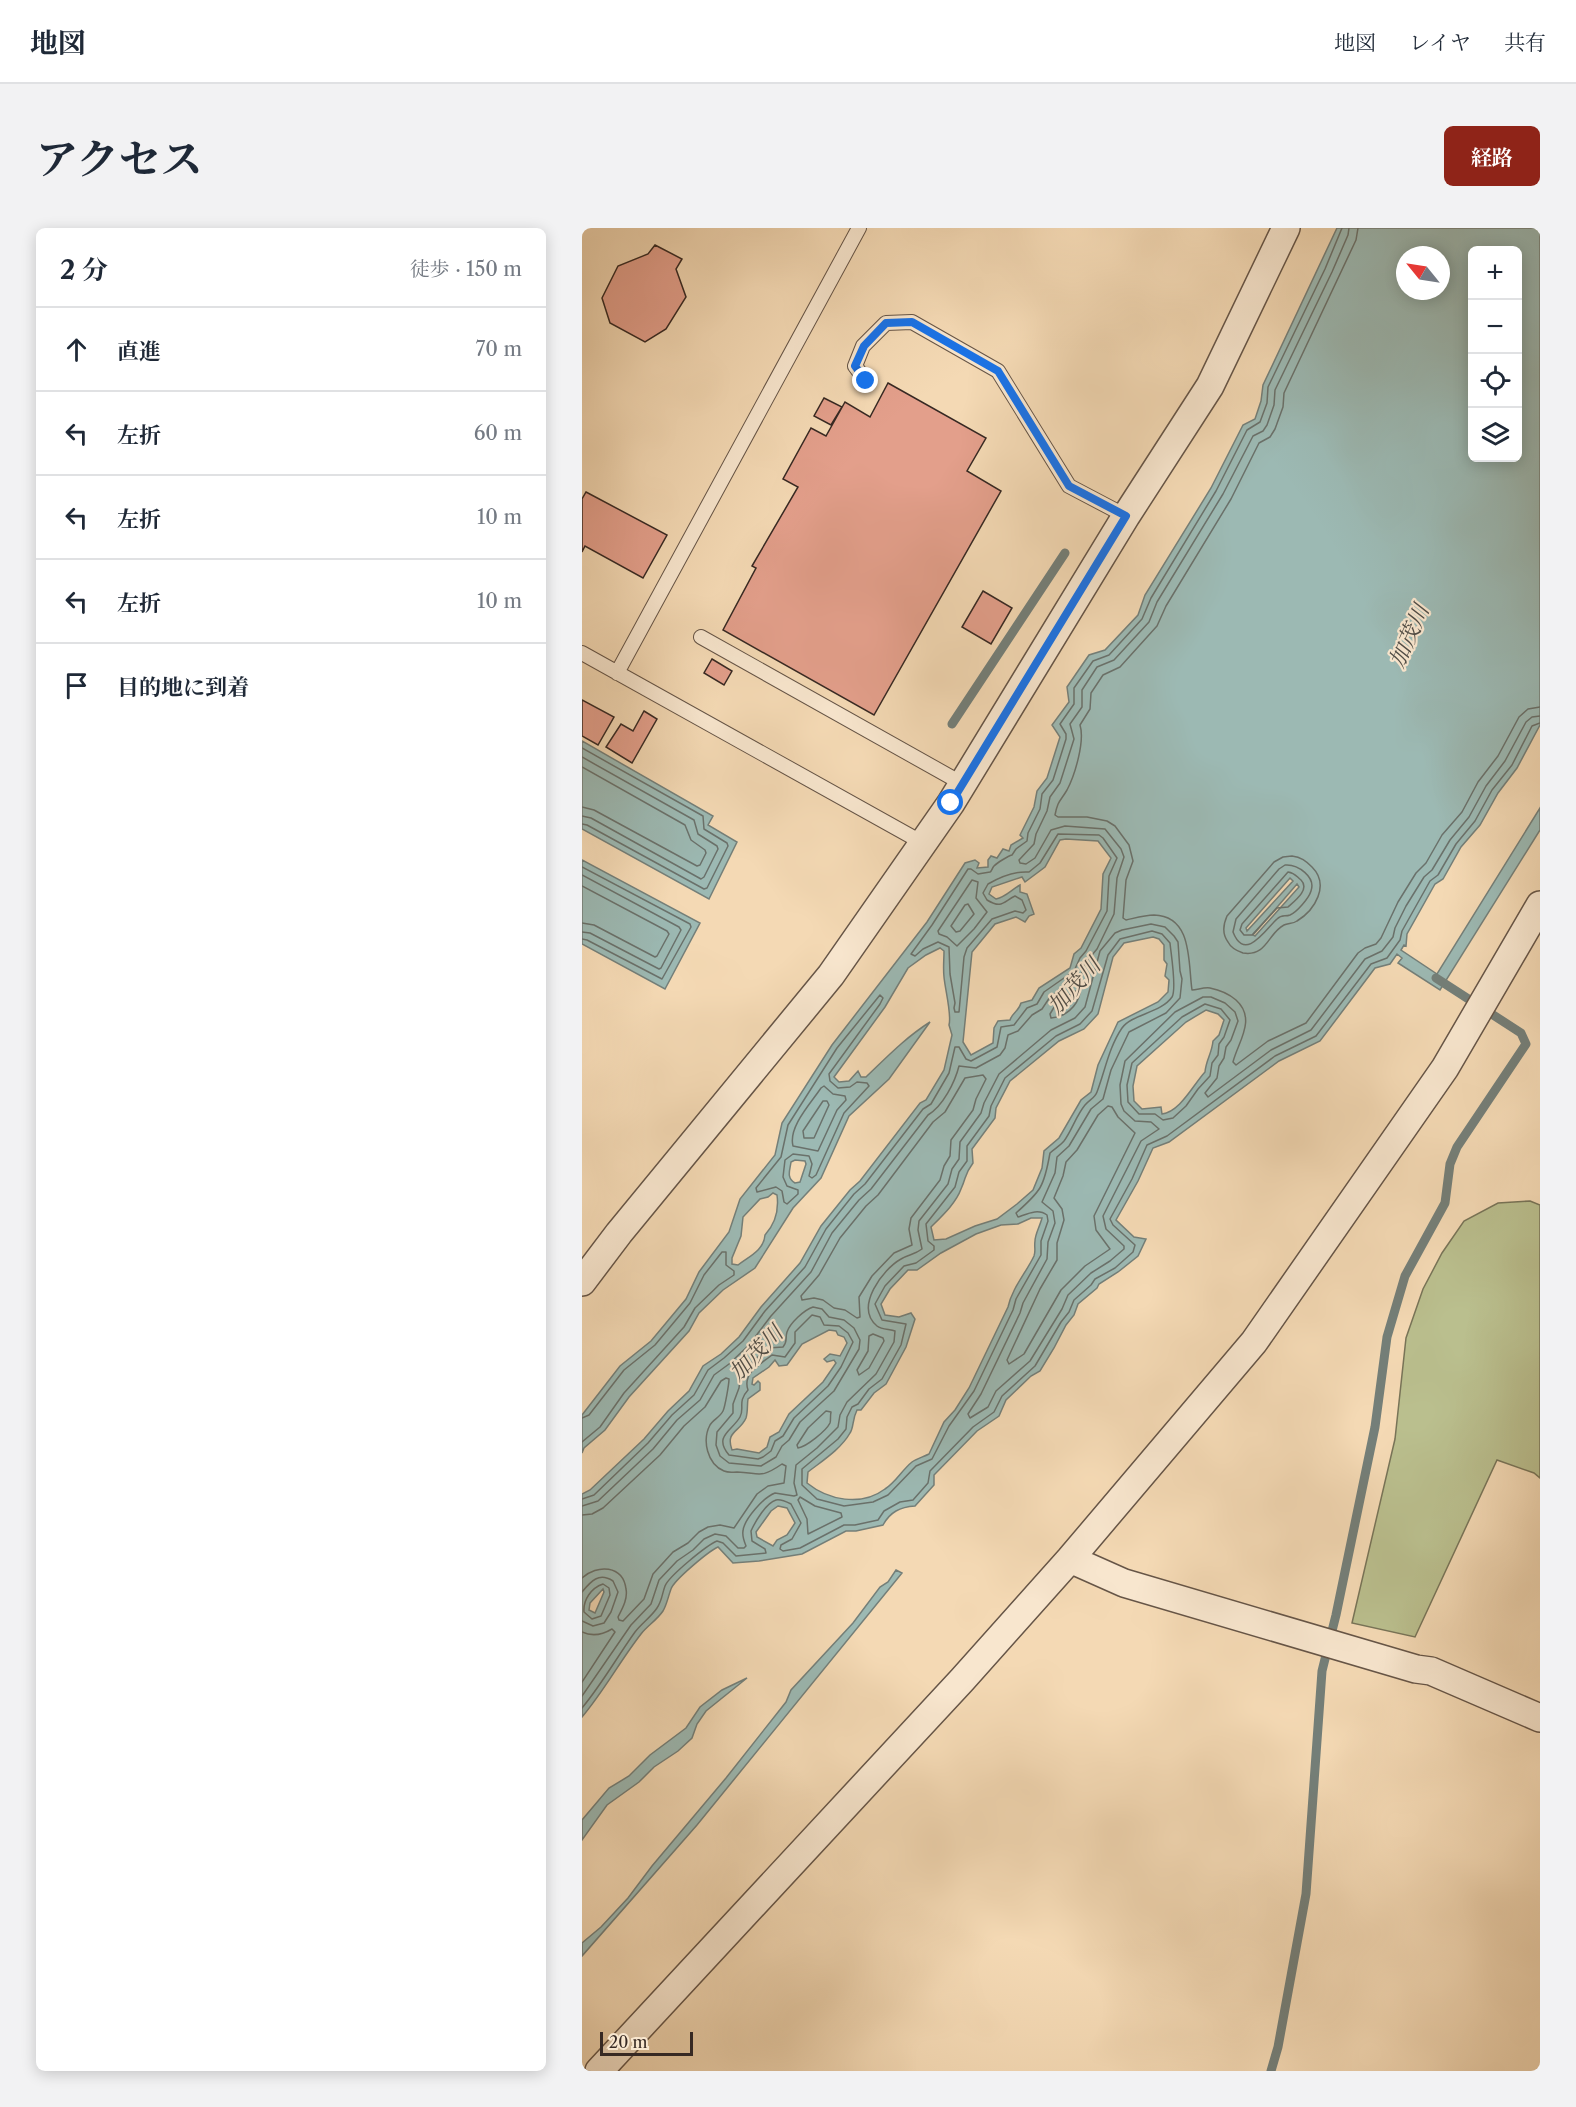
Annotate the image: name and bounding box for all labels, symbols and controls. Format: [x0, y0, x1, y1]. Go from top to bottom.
text: 地図 [30, 26, 86, 60]
text: 地図 [1334, 30, 1376, 55]
text: レイヤ [1409, 30, 1471, 55]
text: 共有 [1504, 30, 1546, 55]
button: 経路 [1444, 126, 1540, 186]
text: アクセス [36, 133, 203, 185]
north arrow [1396, 246, 1450, 300]
map controls [1468, 246, 1522, 462]
button: + [1468, 246, 1522, 300]
text: 2 分 [60, 254, 108, 286]
text: 徒歩 · 150 m [410, 257, 522, 281]
button: − [1468, 300, 1522, 354]
icon: ahead [60, 333, 93, 366]
text: 70 m [476, 337, 522, 361]
text: 直進 [117, 338, 161, 365]
button: locate [1468, 354, 1522, 408]
route end [852, 367, 878, 393]
button: layers [1468, 408, 1522, 462]
icon: left [60, 417, 93, 450]
text: 60 m [474, 421, 522, 445]
text: 左折 [117, 422, 161, 449]
icon: left [60, 501, 93, 534]
text: 10 m [477, 505, 522, 529]
text: 左折 [117, 506, 161, 533]
icon: left [60, 585, 93, 618]
text: 10 m [477, 589, 522, 613]
text: 左折 [117, 590, 161, 617]
water label: 加茂川 [1383, 599, 1436, 672]
icon: arrive [60, 669, 93, 702]
text: 目的地に到着 [117, 674, 249, 701]
route start [937, 789, 963, 815]
water label: 加茂川 [1042, 951, 1107, 1020]
water label: 加茂川 [723, 1318, 790, 1386]
scale bar [600, 2029, 693, 2056]
text: 20 m [609, 2032, 648, 2052]

